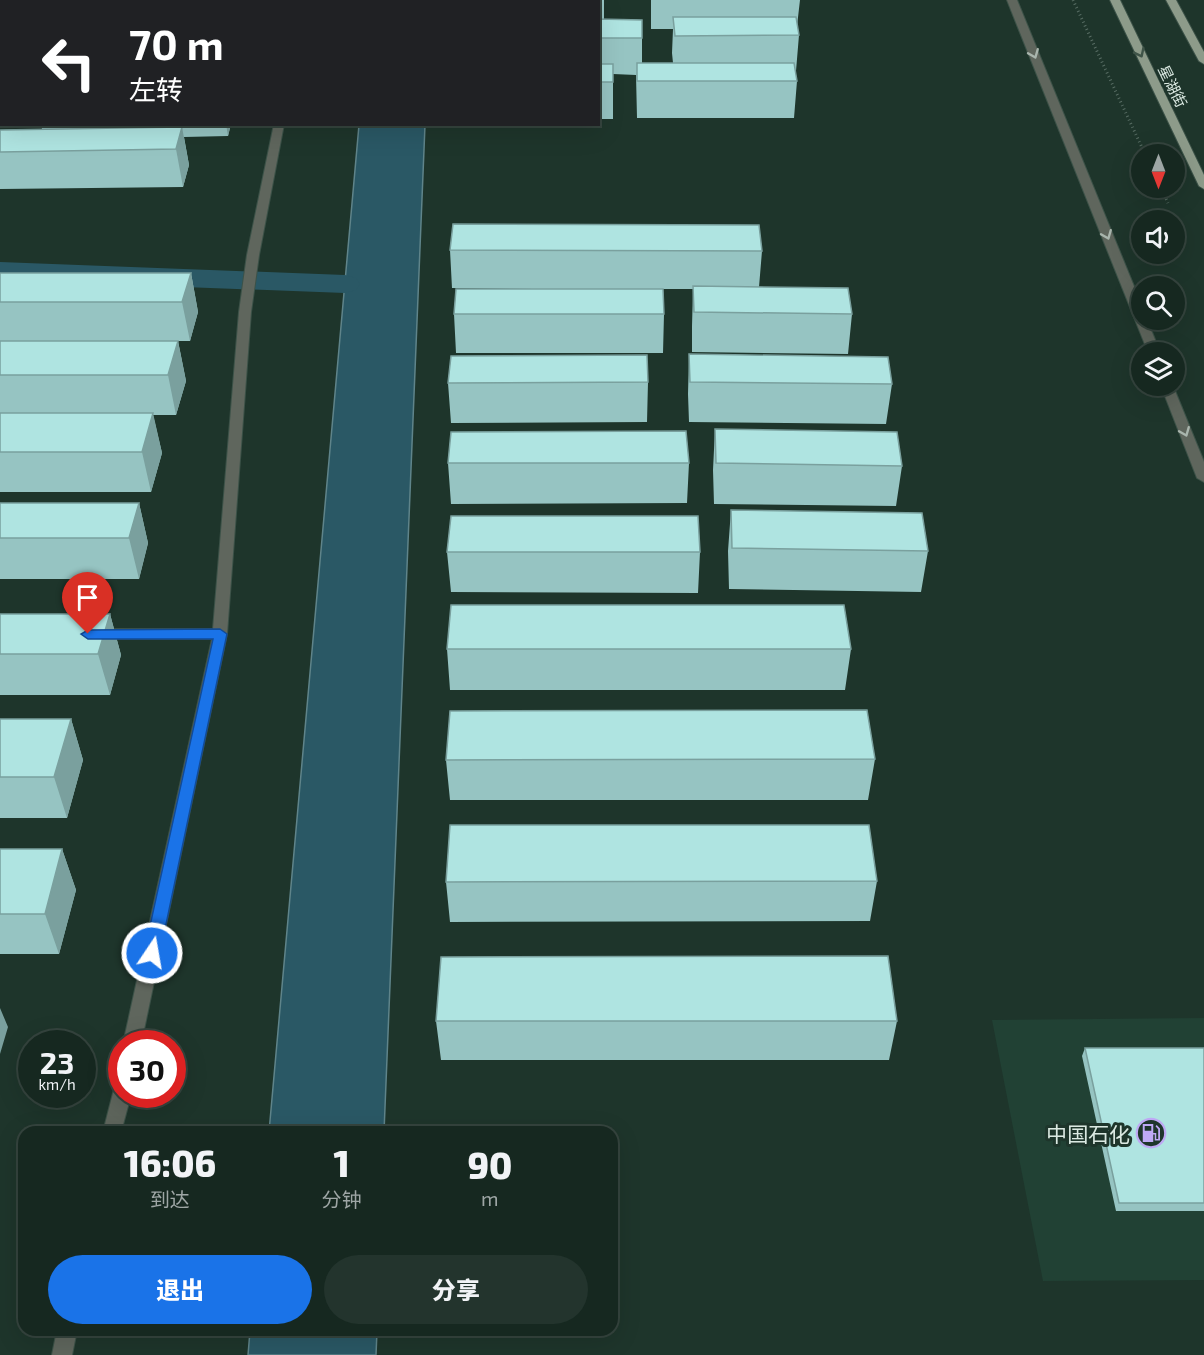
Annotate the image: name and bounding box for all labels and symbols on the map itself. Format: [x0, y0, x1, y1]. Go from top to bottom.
one-way arrow [1133, 46, 1145, 57]
one-way arrow [1027, 48, 1039, 59]
street label: 星湖街 [1155, 62, 1191, 110]
north arrow [1131, 144, 1185, 198]
one-way arrow [1100, 229, 1112, 240]
one-way arrow [1178, 426, 1191, 436]
pin [62, 572, 113, 634]
position arrow [120, 921, 184, 985]
speed limit sign: 30 [108, 1030, 186, 1108]
fuel station icon: 中国石化 [1135, 1117, 1167, 1149]
place label: 中国石化 [1046, 1121, 1130, 1146]

